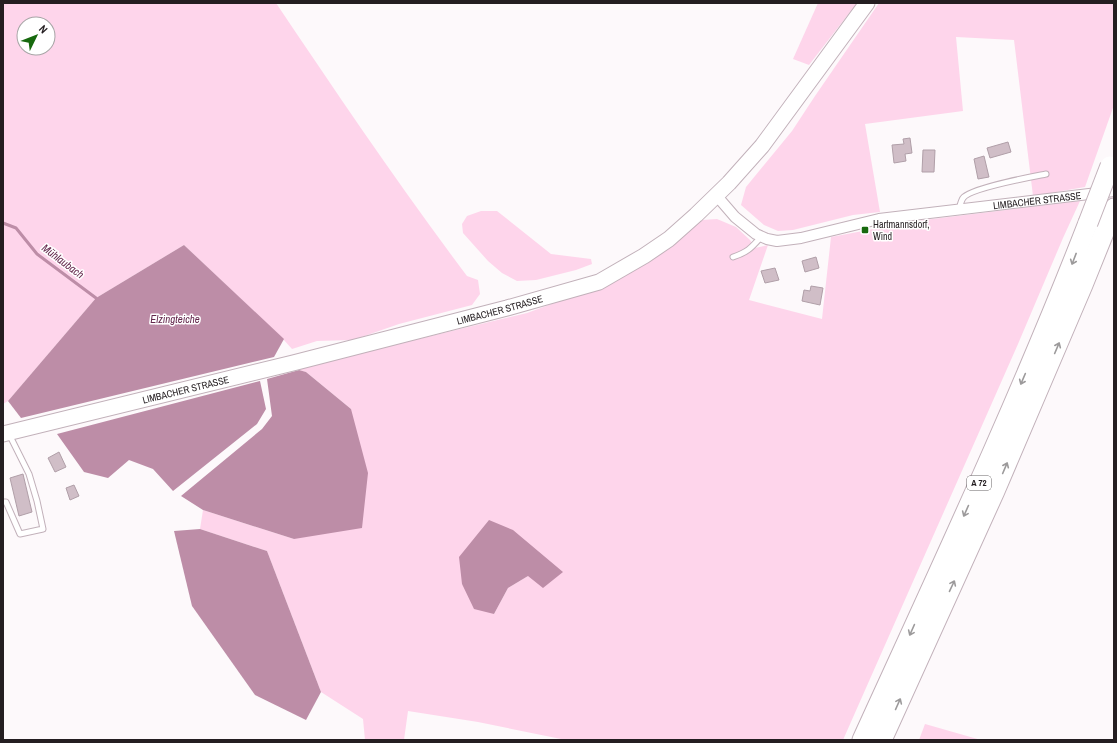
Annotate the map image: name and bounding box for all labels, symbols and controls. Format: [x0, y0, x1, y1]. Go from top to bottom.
north arrow [16, 16, 56, 56]
text: N [36, 22, 51, 36]
street label: LIMBACHER STRASSE [992, 189, 1082, 212]
place label: Hartmannsdorf, Wind [873, 218, 930, 243]
marker: Hartmannsdorf, Wind [860, 225, 870, 235]
water label: Mühlaubach [39, 241, 87, 281]
one-way arrow [1069, 253, 1077, 265]
street label: LIMBACHER STRASSE [455, 292, 544, 328]
water label: Elzingteiche [150, 312, 200, 326]
one-way arrow [1053, 343, 1061, 355]
street label: LIMBACHER STRASSE [141, 373, 230, 407]
one-way arrow [1019, 373, 1027, 385]
one-way arrow [1002, 462, 1010, 474]
road number: A 72 [967, 476, 991, 490]
one-way arrow [962, 505, 969, 517]
one-way arrow [949, 580, 956, 592]
one-way arrow [908, 623, 915, 635]
one-way arrow [895, 699, 902, 711]

